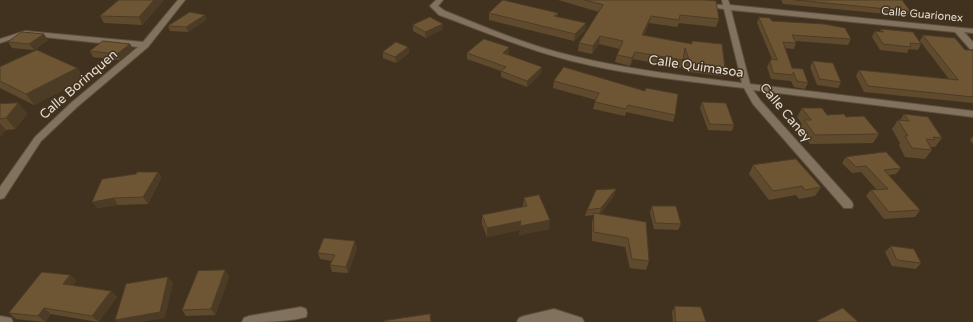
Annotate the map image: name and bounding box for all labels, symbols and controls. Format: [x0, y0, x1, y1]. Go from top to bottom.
street label: Calle Guarionex [881, 5, 963, 25]
street label: Calle Borinquen [37, 47, 121, 123]
street label: Calle Quimasoa [647, 53, 745, 81]
street label: Calle Caney [756, 80, 814, 146]

